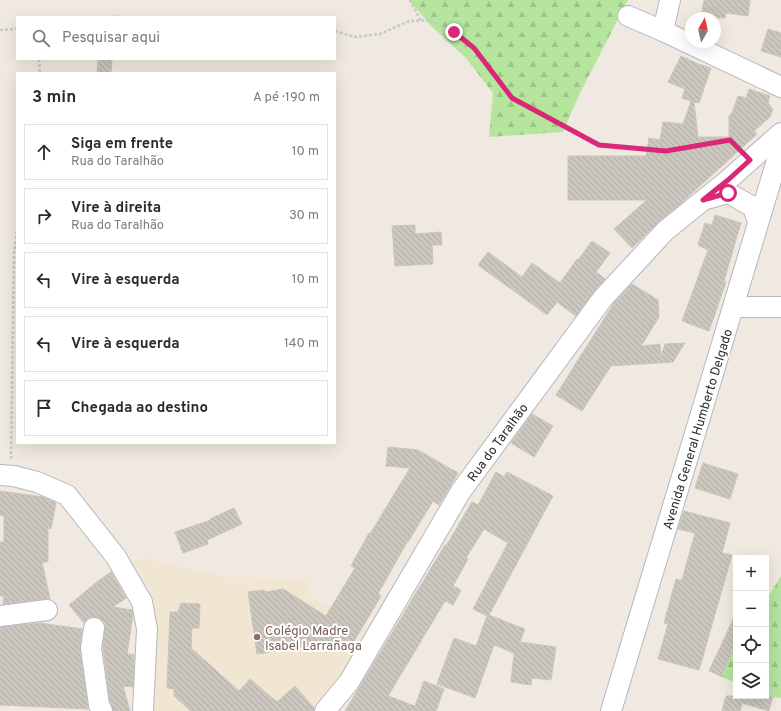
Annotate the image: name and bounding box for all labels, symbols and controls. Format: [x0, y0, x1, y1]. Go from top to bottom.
north arrow [685, 12, 721, 48]
search box [16, 16, 336, 60]
route end [445, 23, 463, 41]
icon: search [30, 27, 52, 49]
text: Pesquisar aqui [62, 29, 160, 48]
text: 3 min [32, 87, 76, 109]
text: A pé · 190 m [253, 90, 320, 106]
text: Siga em frente [71, 135, 173, 154]
icon: ahead [33, 141, 55, 163]
text: 10 m [292, 144, 319, 160]
text: Rua do Taralhão [71, 154, 164, 170]
route start [719, 184, 737, 202]
text: Vire à direita [71, 199, 161, 218]
icon: right [33, 205, 55, 227]
text: 30 m [289, 208, 319, 224]
text: Rua do Taralhão [71, 218, 164, 234]
icon: left [33, 269, 55, 291]
text: Vire à esquerda [71, 271, 180, 290]
text: 10 m [292, 272, 319, 288]
street label: Avenida General Humberto Delgado [661, 327, 737, 532]
icon: left [33, 333, 55, 355]
text: Vire à esquerda [71, 335, 180, 354]
text: 140 m [284, 336, 319, 352]
icon: arrive [33, 397, 55, 419]
text: Chegada ao destino [71, 399, 208, 418]
street label: Rua do Taralhão [465, 401, 532, 486]
map controls [733, 555, 769, 699]
button: + [733, 555, 769, 591]
button: − [733, 591, 769, 627]
place label: Colégio Madre Isabel Larrañaga [265, 624, 362, 655]
button: locate [733, 627, 769, 663]
marker: Colégio Madre Isabel Larrañaga [252, 632, 262, 642]
button: layers [733, 663, 769, 699]

